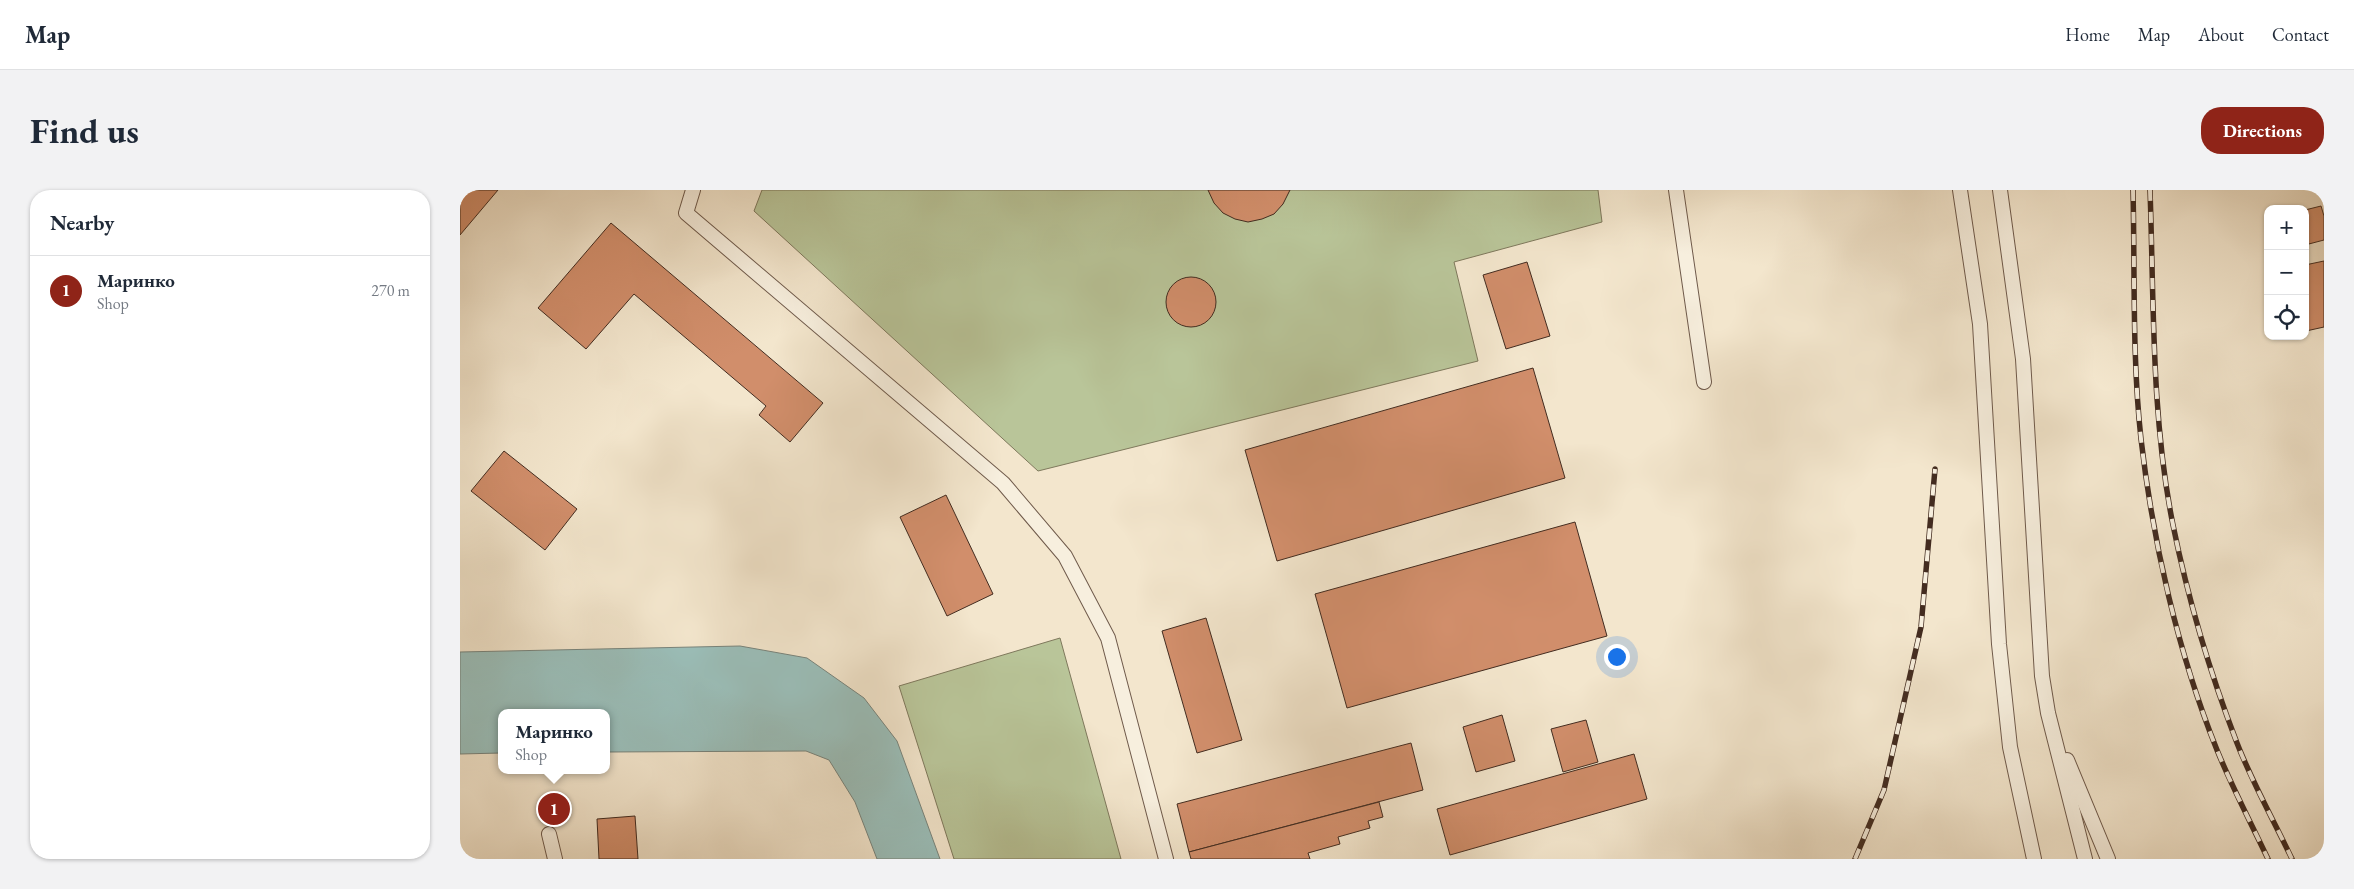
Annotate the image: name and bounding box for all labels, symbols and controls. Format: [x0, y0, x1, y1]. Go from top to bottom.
text: Map [25, 19, 70, 50]
text: Home [2065, 23, 2110, 46]
text: Map [2138, 23, 2170, 46]
text: About [2198, 23, 2244, 46]
text: Contact [2272, 23, 2329, 46]
button: Directions [2201, 107, 2324, 154]
text: Find us [30, 108, 139, 153]
map controls [2264, 205, 2309, 340]
button: + [2264, 205, 2309, 250]
text: Nearby [50, 209, 114, 236]
button: − [2264, 250, 2309, 295]
text: Маринко [97, 268, 175, 293]
text: 1 [62, 280, 70, 301]
text: 270 m [371, 280, 410, 301]
text: Shop [97, 293, 129, 314]
button: locate [2264, 295, 2309, 340]
your location [1604, 644, 1630, 670]
popup [498, 709, 610, 774]
text: Маринко [515, 719, 593, 744]
text: Shop [515, 744, 547, 765]
pin: 1 [538, 790, 570, 828]

